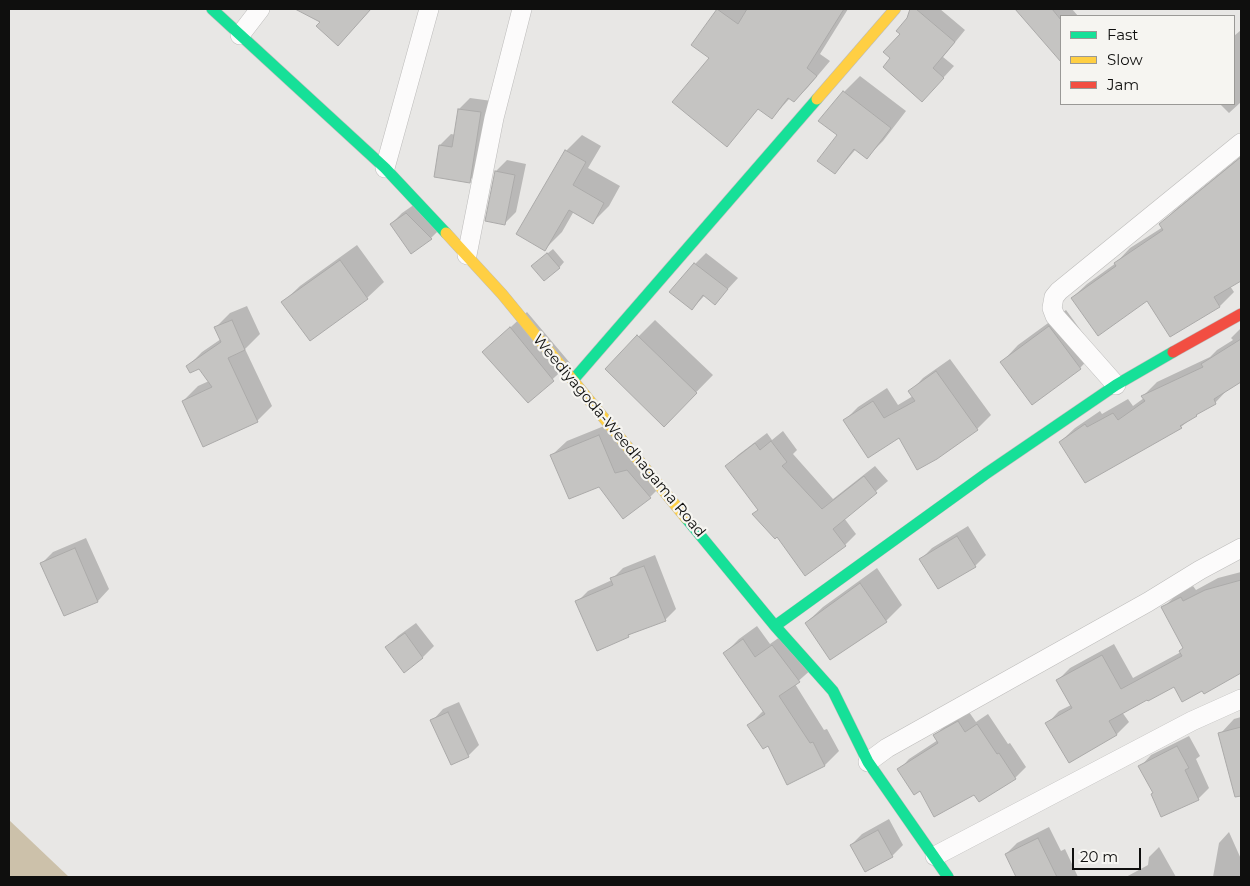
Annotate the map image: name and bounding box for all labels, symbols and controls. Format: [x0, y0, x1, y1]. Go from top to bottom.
legend [1060, 15, 1235, 105]
text: Fast [1107, 25, 1138, 44]
text: Slow [1107, 50, 1143, 69]
text: Jam [1107, 75, 1139, 94]
street label: Weediyagoda-Weedhagama Road [529, 331, 709, 541]
scale bar [1075, 838, 1144, 870]
text: 20 m [1080, 847, 1118, 866]

